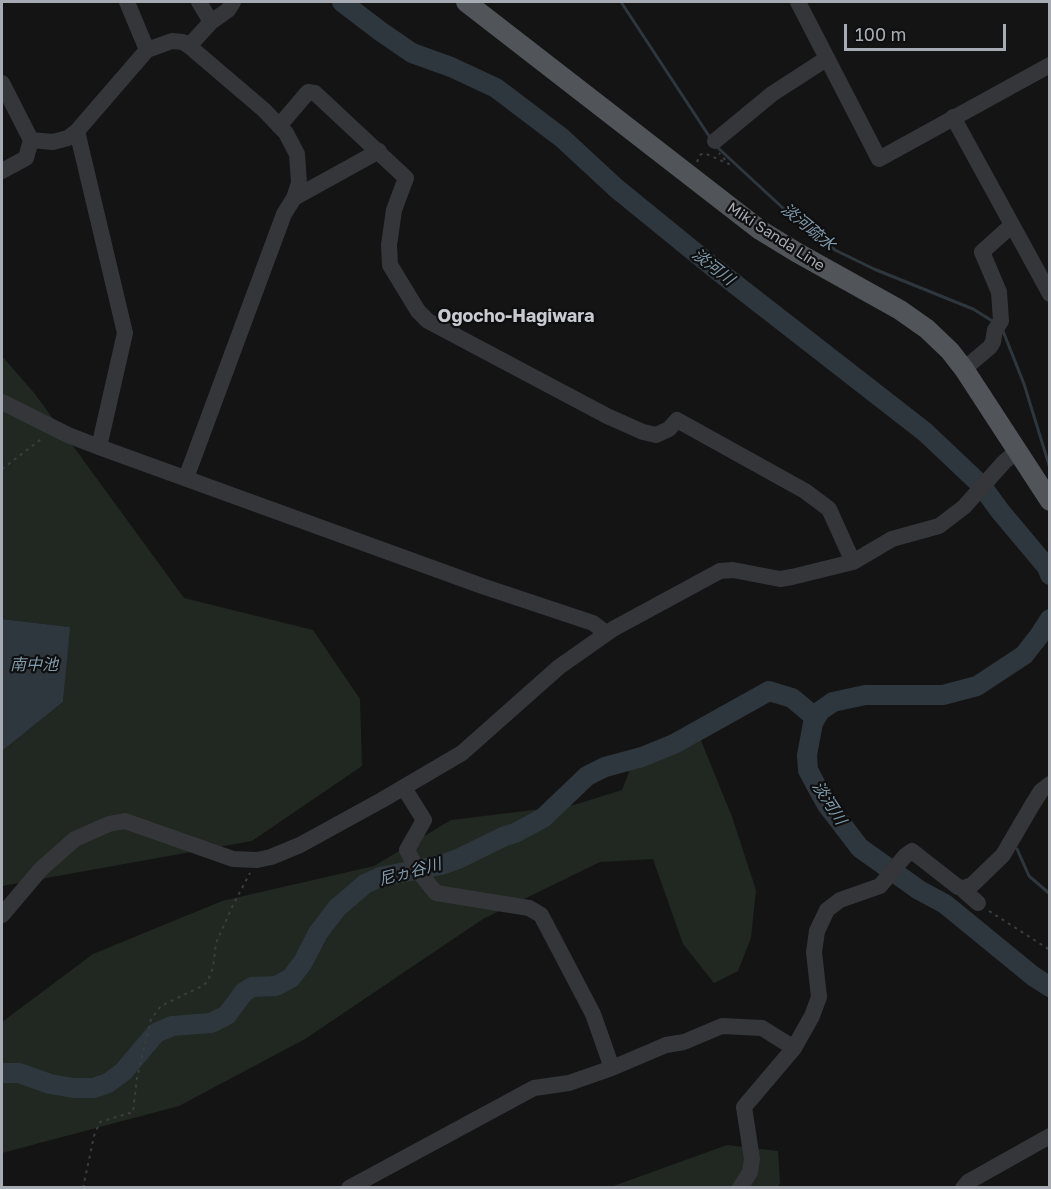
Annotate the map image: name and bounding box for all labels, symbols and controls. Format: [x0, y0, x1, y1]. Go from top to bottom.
scale bar [847, 12, 1009, 50]
text: 100 m [855, 23, 906, 45]
street label: Miki Sanda Line [724, 199, 828, 275]
water label: 淡河疏水 [777, 199, 839, 255]
water label: 淡河川 [688, 245, 738, 289]
district label: Ogocho-Hagiwara [438, 305, 594, 327]
water label: 南中池 [10, 655, 58, 675]
water label: 淡河川 [808, 778, 850, 828]
water label: 尼ヵ谷川 [377, 854, 443, 890]

